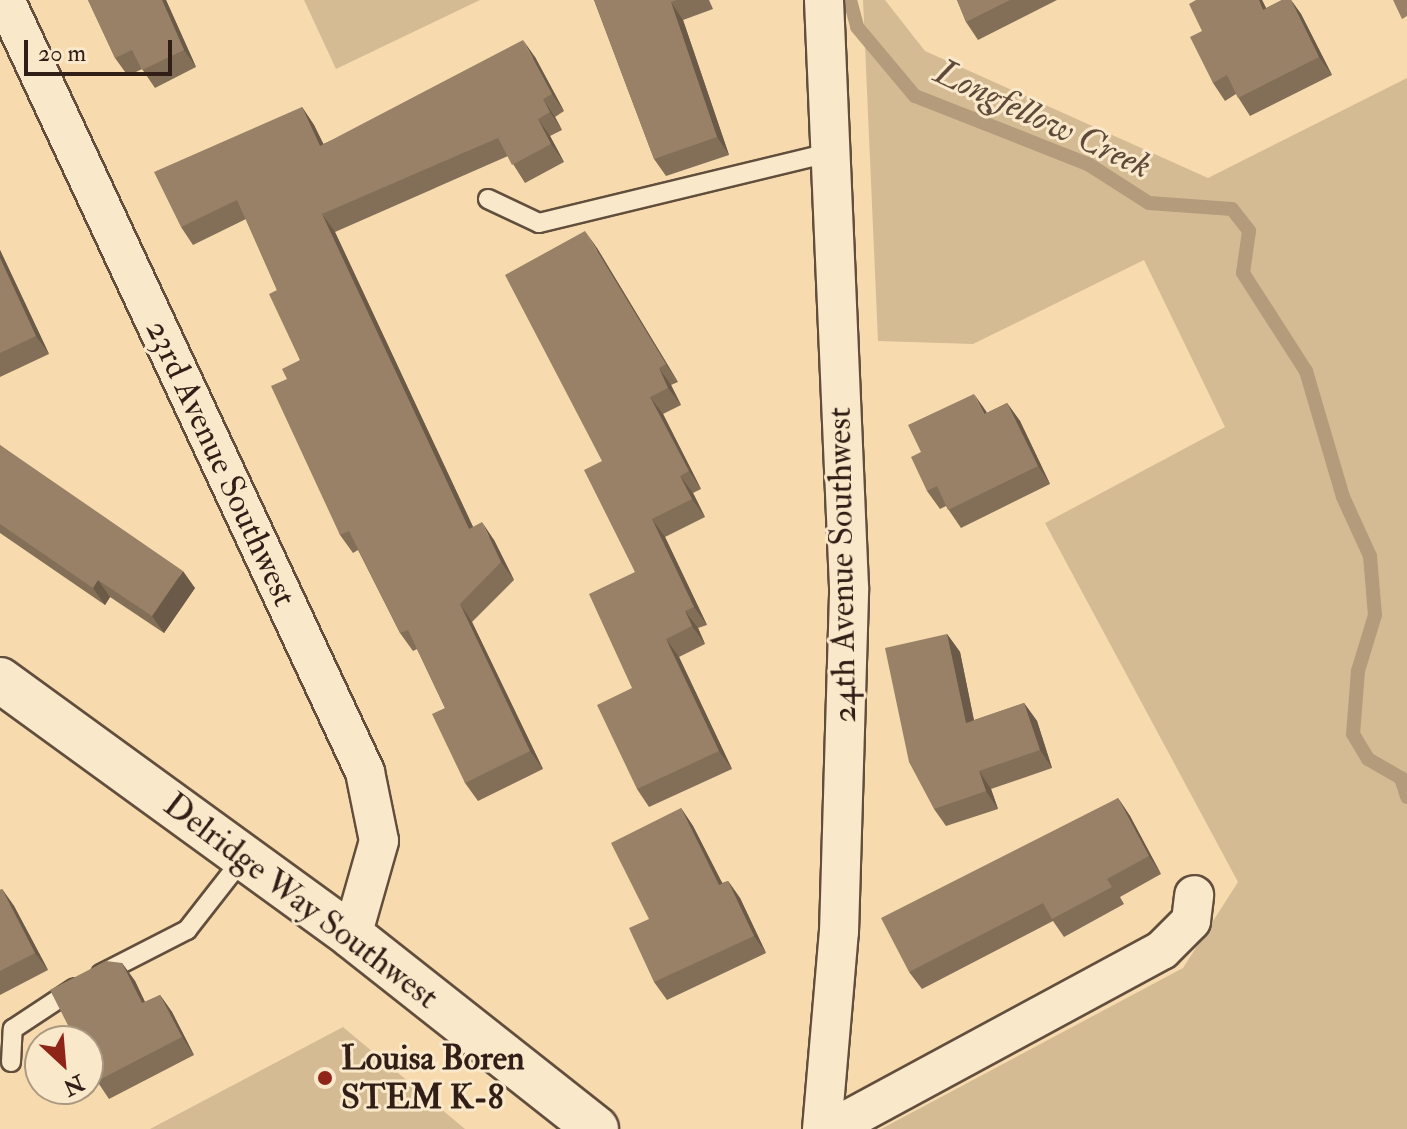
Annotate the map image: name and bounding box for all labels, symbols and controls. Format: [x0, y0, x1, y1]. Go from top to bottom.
scale bar [28, 24, 176, 74]
text: 20 m [38, 38, 86, 69]
water label: Longfellow Creek [928, 50, 1158, 188]
street label: 23rd Avenue Southwest [137, 313, 305, 613]
street label: 24th Avenue Southwest [819, 407, 865, 723]
street label: Delridge Way Southwest [156, 784, 446, 1018]
north arrow [24, 1025, 104, 1105]
place label: Louisa Boren STEM K-8 [341, 1038, 525, 1118]
text: N [59, 1068, 89, 1102]
marker: Louisa Boren STEM K-8 [316, 1069, 334, 1087]

